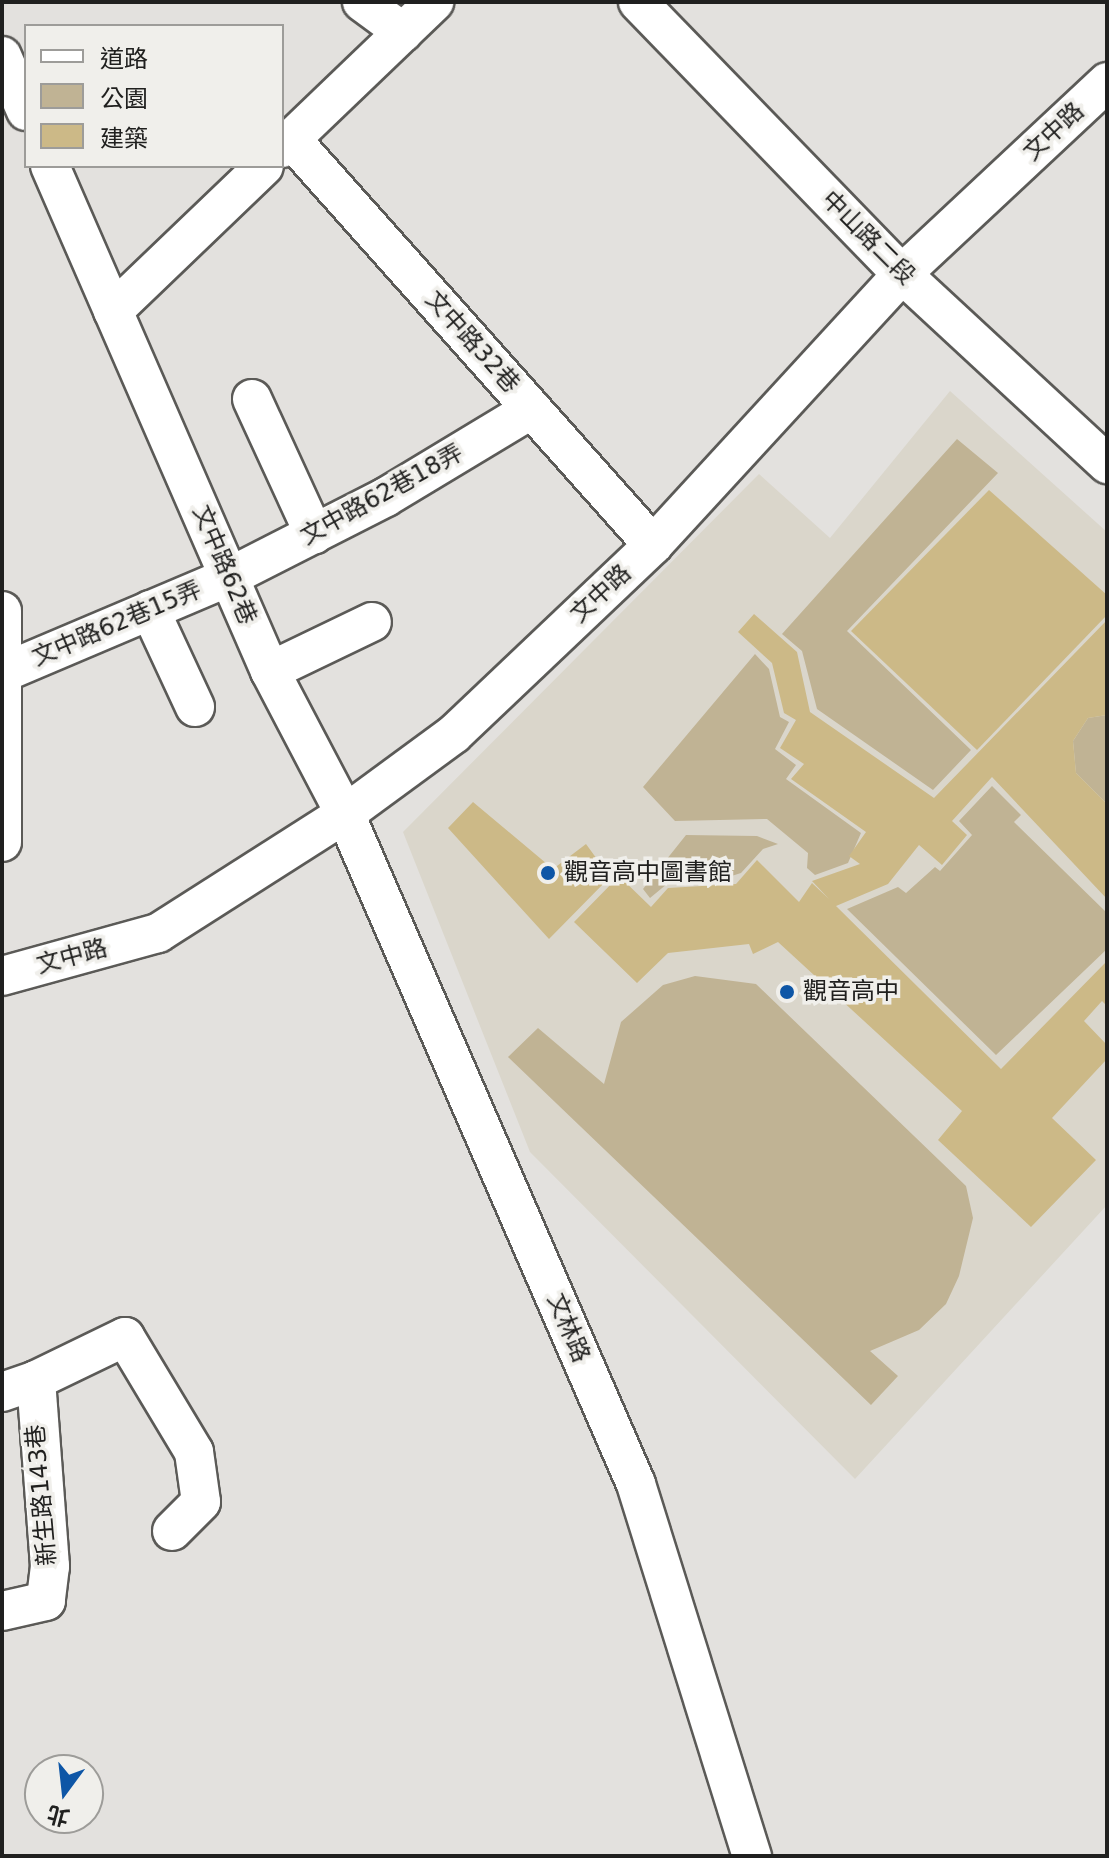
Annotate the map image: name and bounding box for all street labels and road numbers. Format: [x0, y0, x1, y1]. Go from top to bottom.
street label: 文中路 [1018, 97, 1090, 167]
street label: 中山路二段 [815, 185, 921, 291]
street label: 文中路32巷 [419, 285, 525, 399]
street label: 文中路62巷18弄 [296, 439, 468, 551]
street label: 文中路62巷 [186, 501, 262, 629]
street label: 文中路 [565, 559, 637, 629]
street label: 文中路62巷15弄 [28, 575, 206, 673]
street label: 文中路 [33, 934, 111, 980]
street label: 文林路 [541, 1289, 595, 1367]
street label: 新生路143巷 [21, 1423, 63, 1567]

